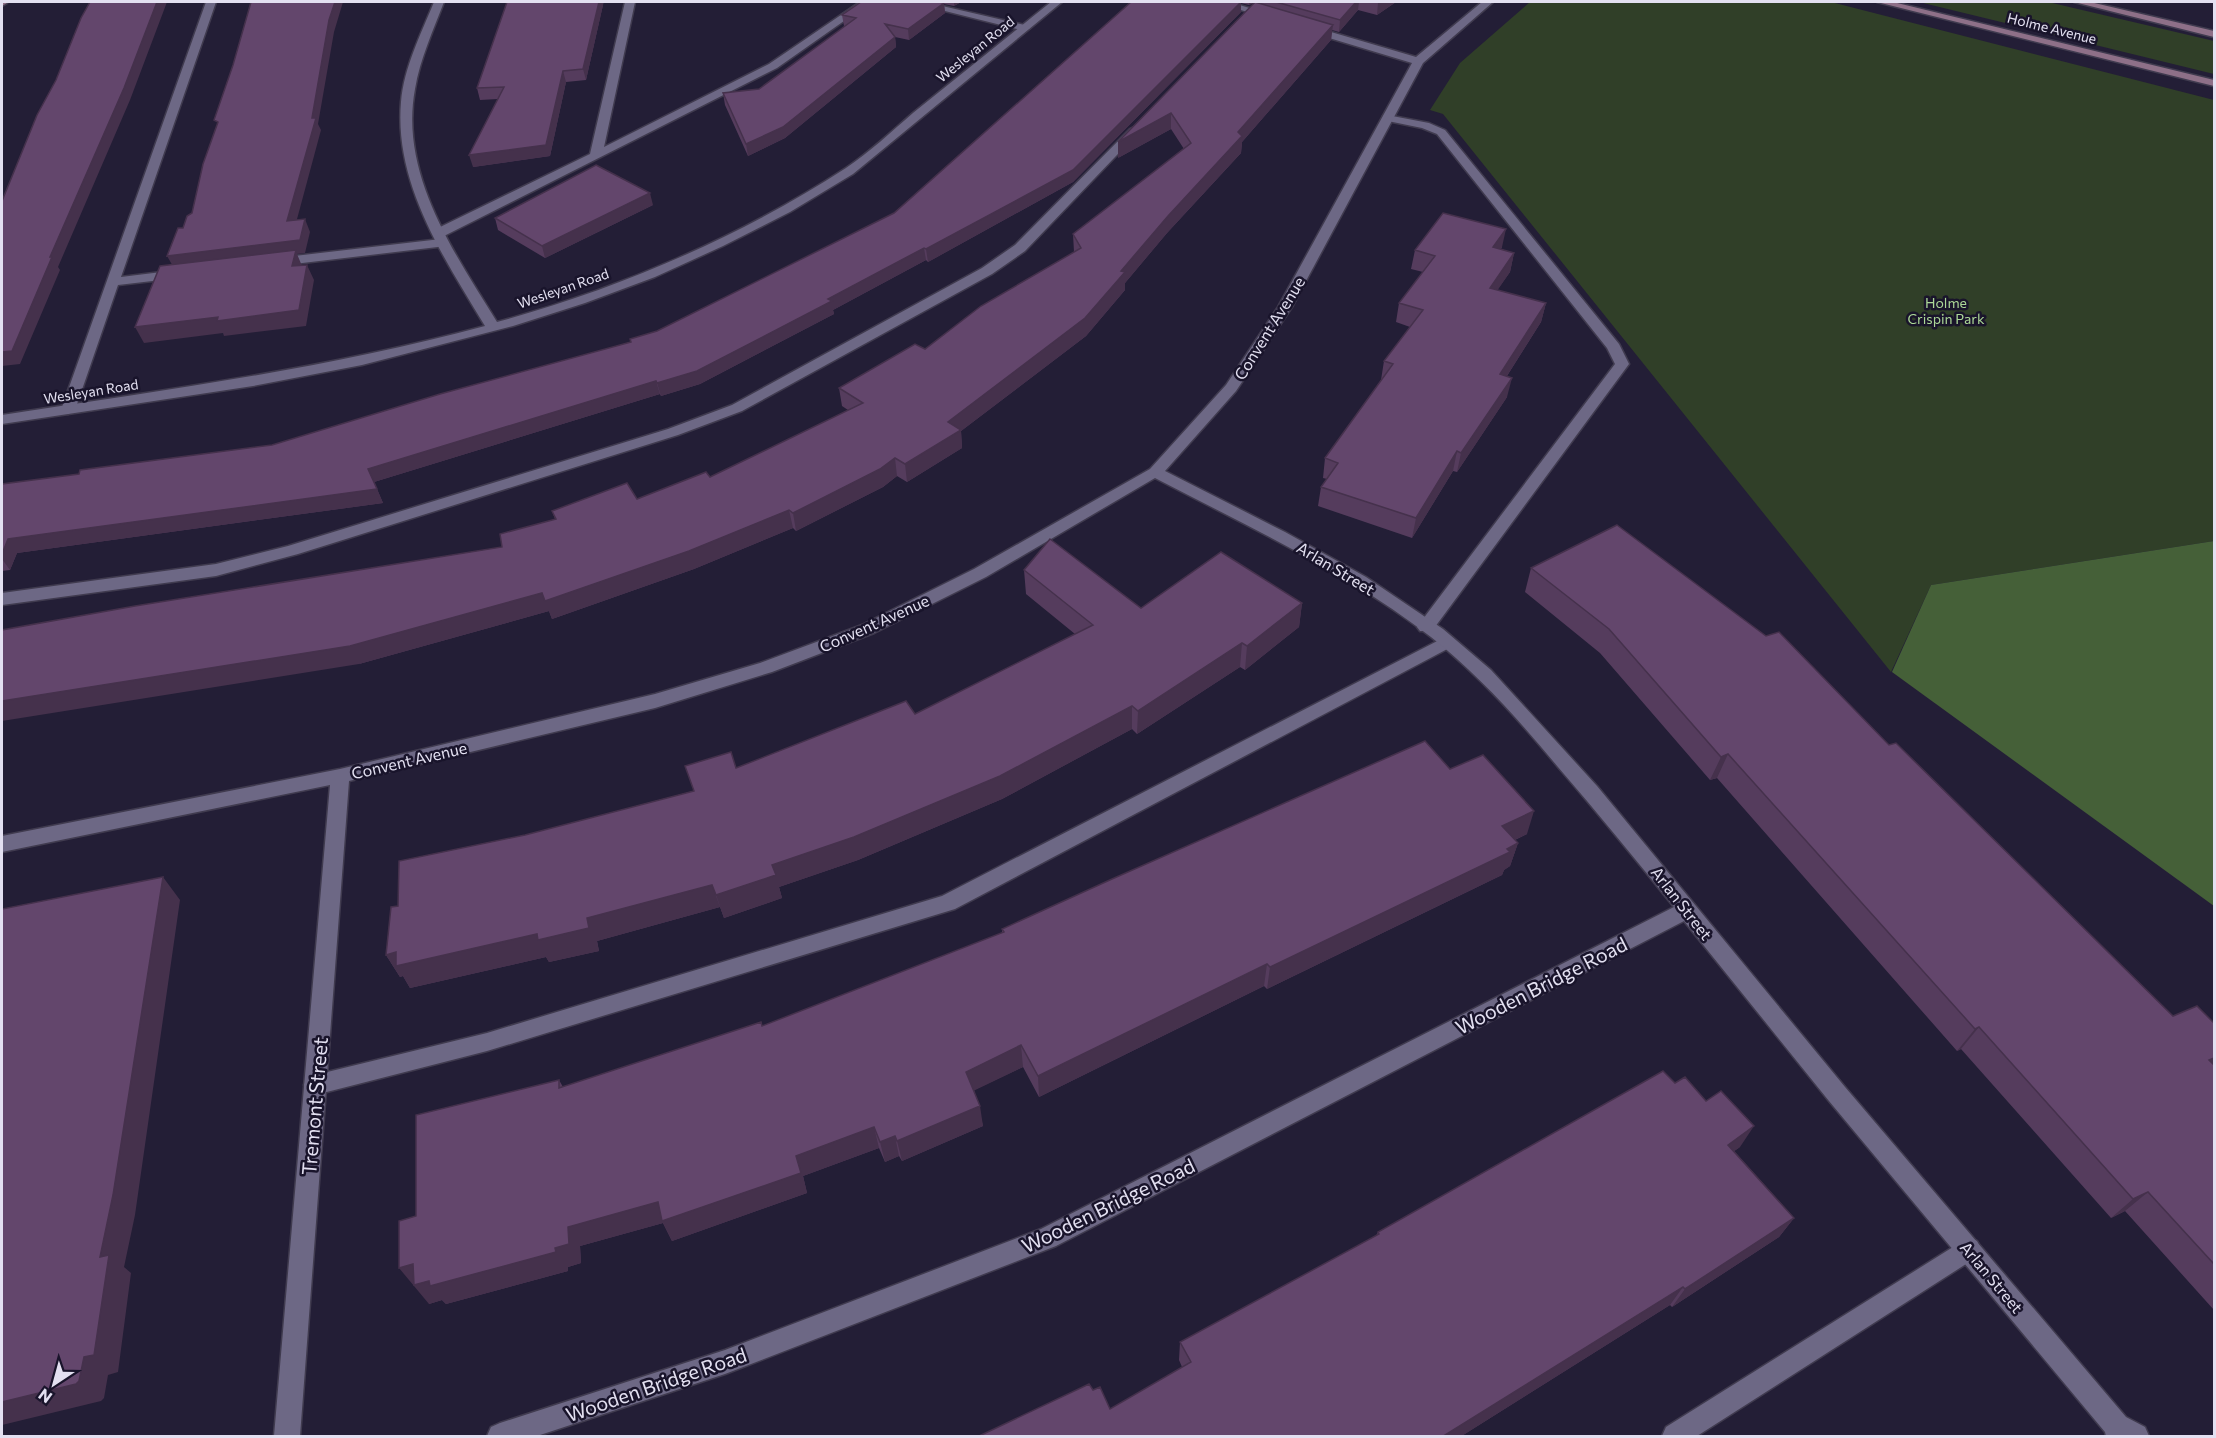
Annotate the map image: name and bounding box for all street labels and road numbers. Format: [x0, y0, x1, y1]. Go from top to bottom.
street label: Holme Avenue [2006, 9, 2098, 47]
street label: Wesleyan Road [932, 12, 1018, 86]
street label: Wesleyan Road [515, 264, 611, 312]
street label: Convent Avenue [1230, 273, 1308, 383]
street label: Wesleyan Road [42, 375, 140, 407]
street label: Arlan Street [1294, 537, 1379, 599]
street label: Convent Avenue [816, 590, 932, 656]
street label: Convent Avenue [349, 737, 469, 783]
street label: Arlan Street [1648, 863, 1717, 944]
street label: Wooden Bridge Road [1451, 931, 1631, 1039]
street label: Tremont Street [296, 1036, 332, 1176]
street label: Wooden Bridge Road [1018, 1153, 1198, 1257]
street label: Arlan Street [1957, 1237, 2028, 1317]
street label: Wooden Bridge Road [562, 1342, 750, 1426]

